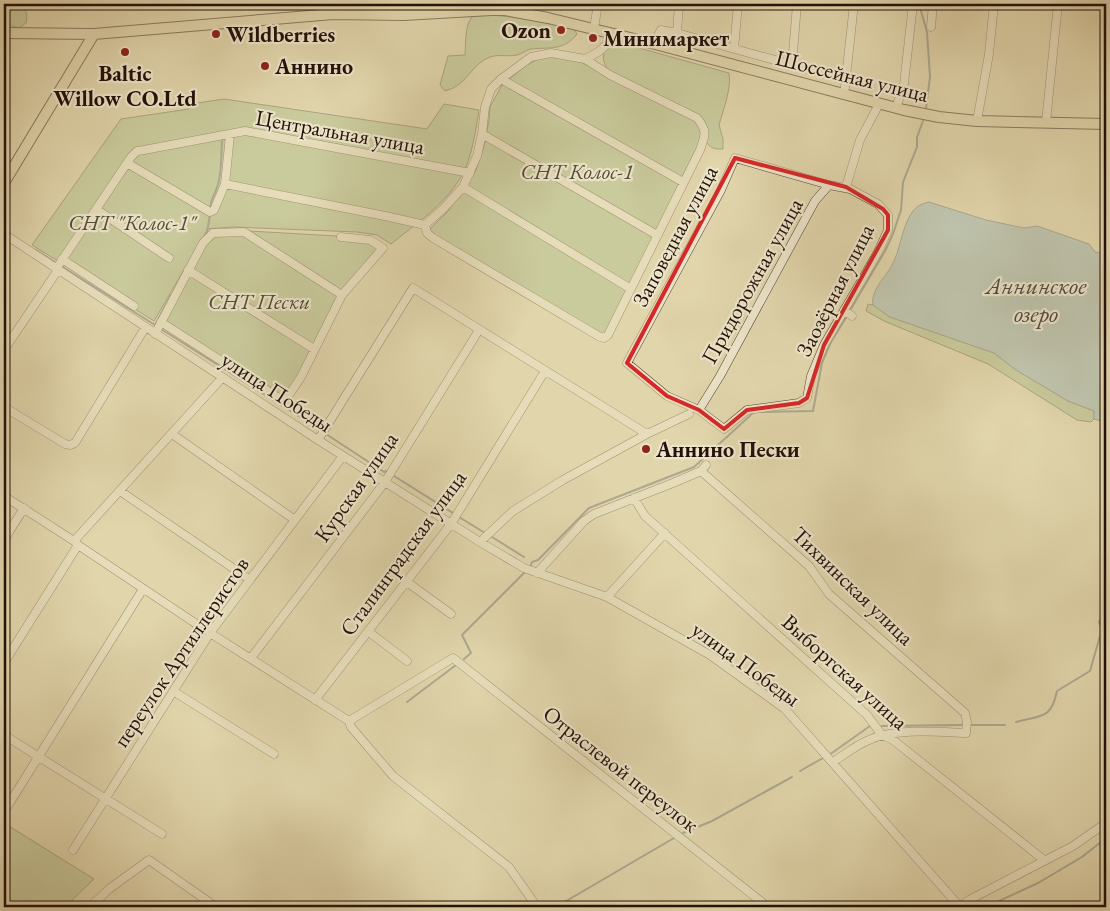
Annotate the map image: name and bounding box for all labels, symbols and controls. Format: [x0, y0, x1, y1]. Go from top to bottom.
place label: Ozon [501, 16, 552, 45]
place label: Wildberries [226, 20, 335, 49]
marker: Ozon [555, 24, 567, 36]
place label: Минимаркет [603, 24, 729, 53]
marker: Wildberries [210, 28, 222, 40]
marker: Минимаркет [587, 32, 599, 44]
street label: Шоссейная улица [772, 43, 932, 109]
marker: Baltic Willow CO.Ltd [119, 46, 131, 58]
place label: Аннино [274, 52, 353, 81]
place label: Baltic Willow CO.Ltd [53, 59, 197, 113]
marker: Аннино [259, 60, 271, 72]
street label: Центральная улица [253, 103, 427, 161]
park label: СНТ Колос-1 [520, 157, 634, 186]
street label: Заповедная улица [626, 160, 724, 312]
street label: Придорожная улица [694, 193, 810, 369]
park label: СНТ "Колос-1" [68, 208, 199, 237]
street label: Заозёрная улица [789, 219, 881, 361]
water label: Аннинское озеро [984, 270, 1087, 329]
park label: СНТ Пески [208, 287, 310, 316]
street label: улица Победы [216, 345, 338, 439]
street label: Курская улица [307, 426, 405, 548]
place label: Аннино Пески [655, 435, 800, 464]
marker: Аннино Пески [640, 443, 652, 455]
street label: Сталинградская улица [333, 464, 473, 642]
street label: Тихвинская улица [786, 520, 920, 652]
street label: переулок Артиллеристов [107, 551, 255, 753]
street label: Выборгская улица [776, 608, 914, 736]
street label: улица Победы [686, 615, 806, 713]
street label: Отраслевой переулок [537, 699, 705, 839]

